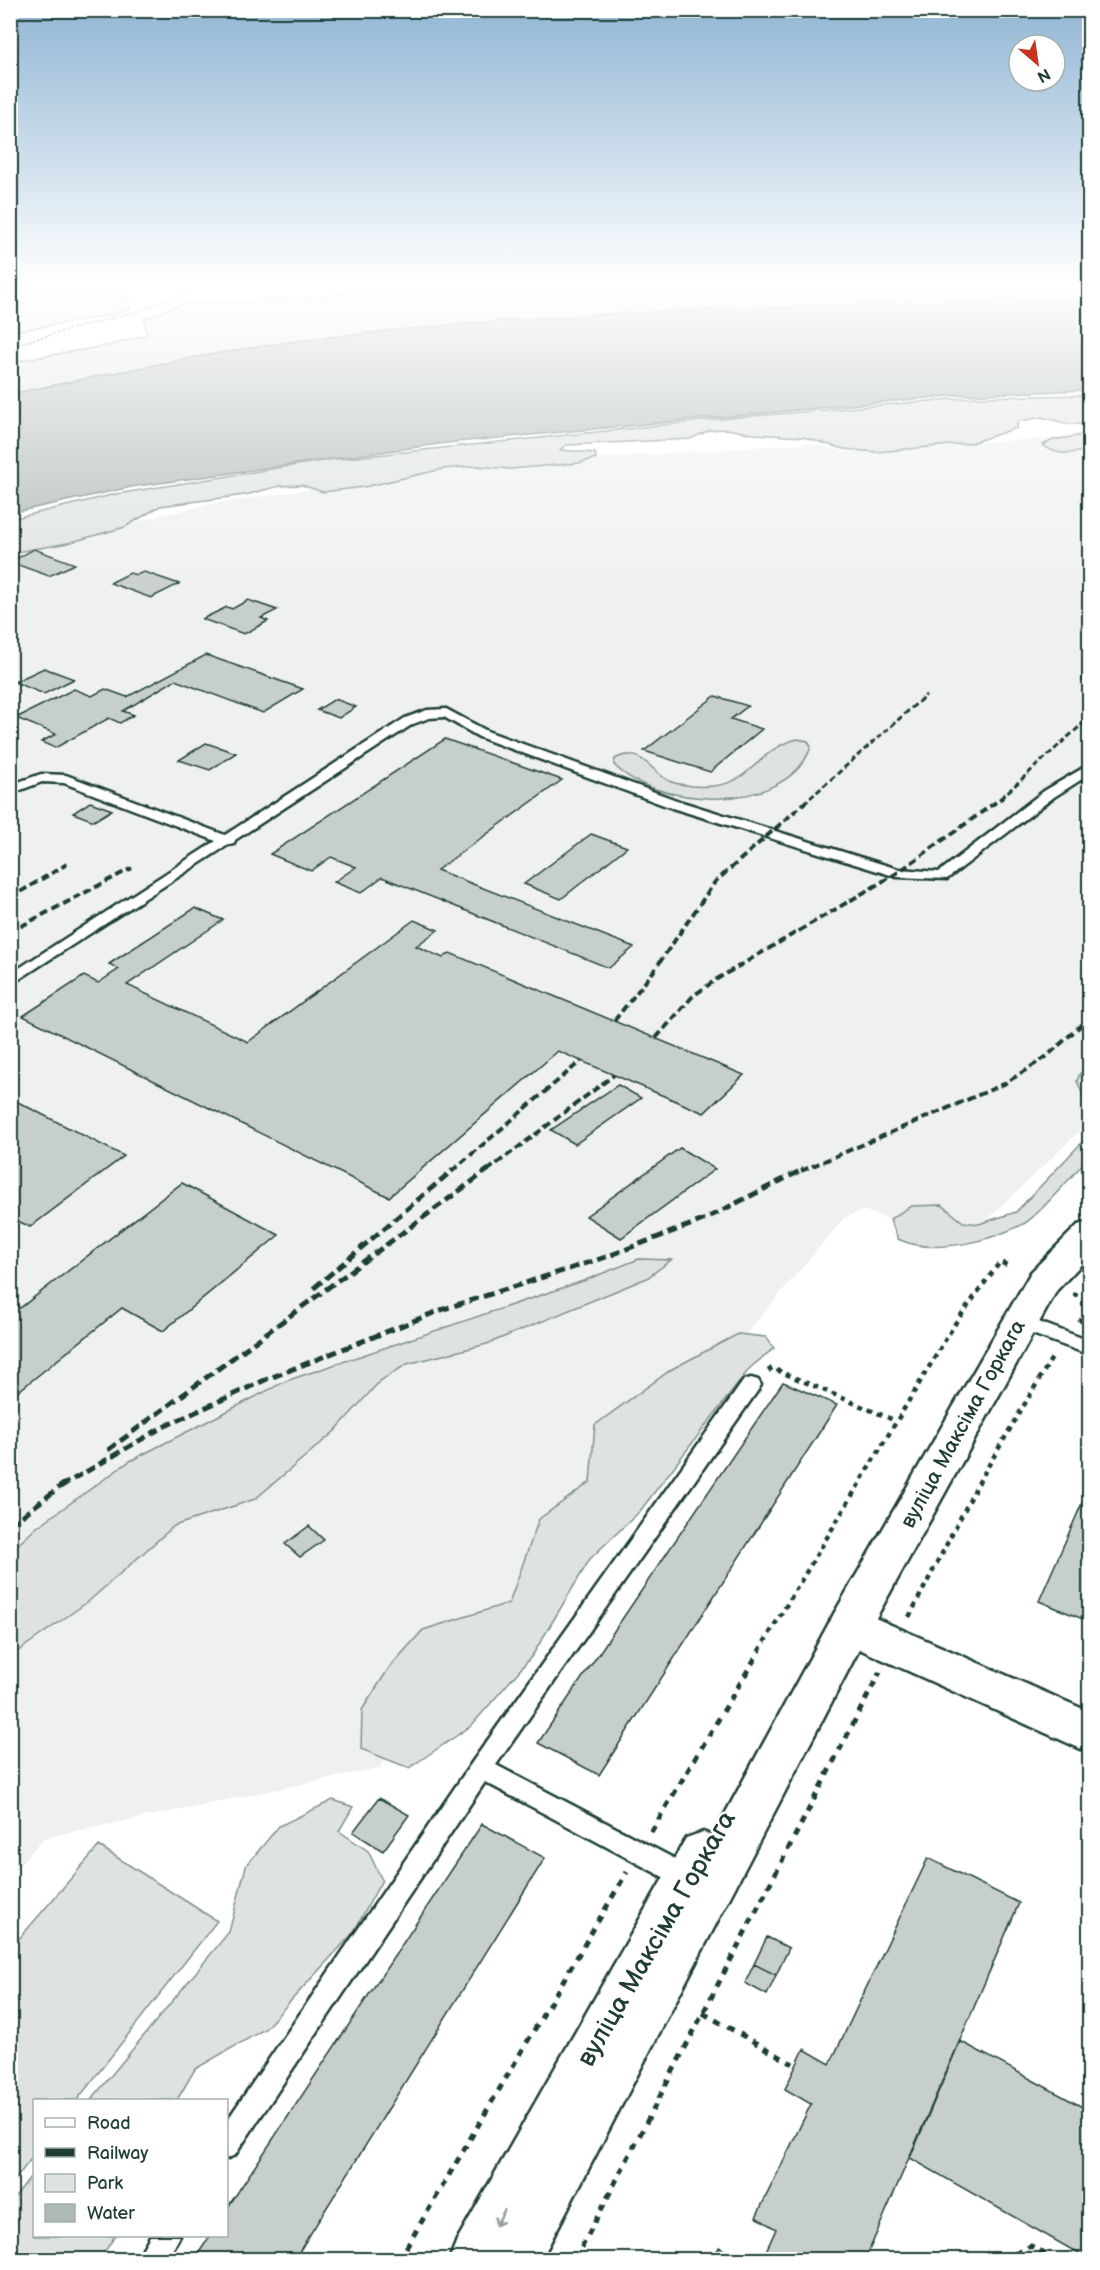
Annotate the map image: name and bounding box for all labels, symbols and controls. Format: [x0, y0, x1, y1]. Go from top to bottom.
north arrow [1007, 33, 1067, 93]
text: N [1034, 64, 1053, 86]
street label: вуліца Максіма Горкага [895, 1315, 1031, 1532]
street label: вуліца Максіма Горкага [571, 1806, 743, 2072]
legend [33, 2099, 228, 2237]
text: Road [87, 2113, 131, 2134]
text: Railway [87, 2143, 149, 2164]
text: Park [87, 2173, 123, 2194]
text: Water [87, 2203, 135, 2224]
one-way arrow [494, 2208, 505, 2226]

